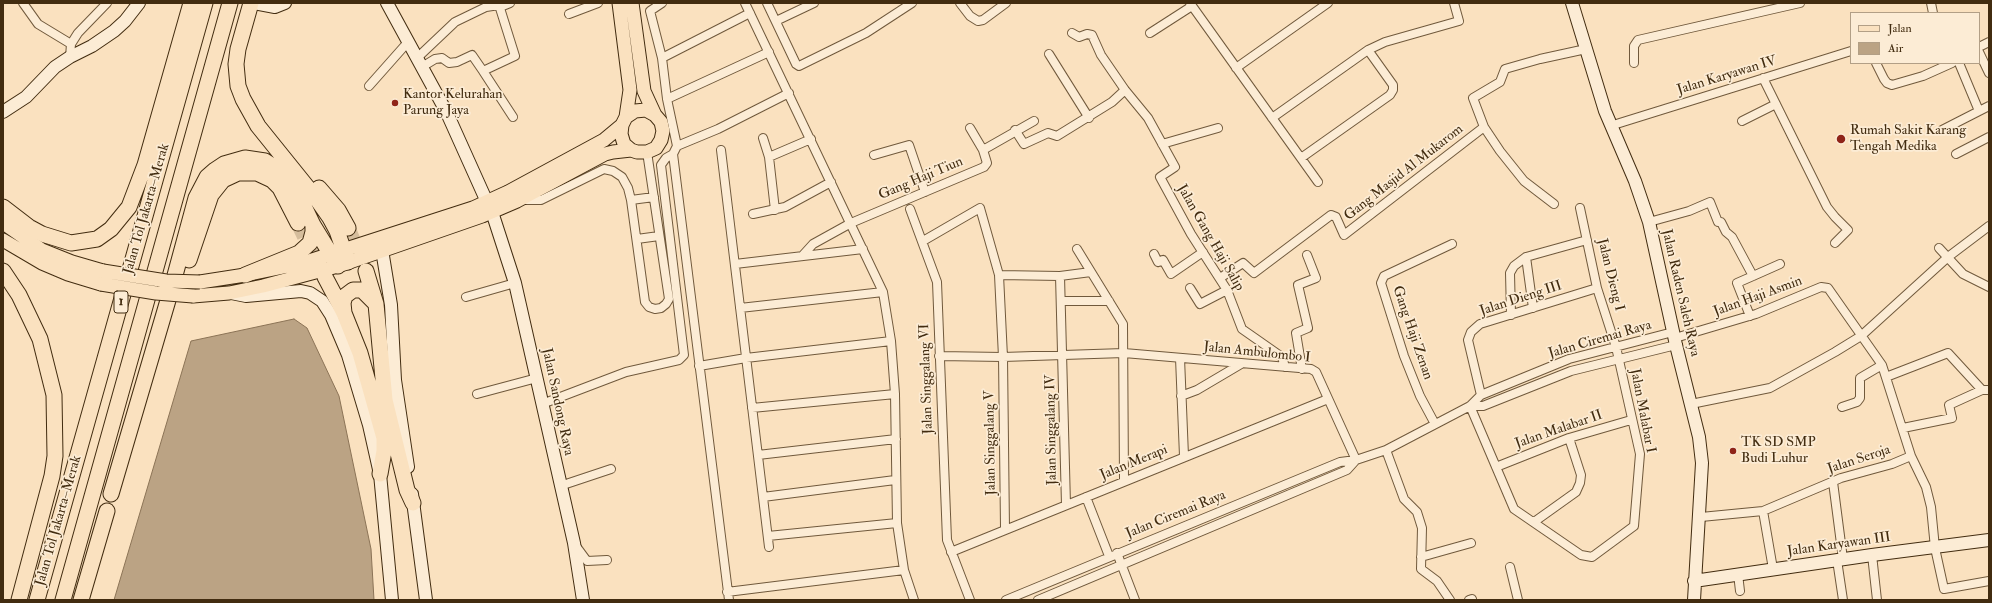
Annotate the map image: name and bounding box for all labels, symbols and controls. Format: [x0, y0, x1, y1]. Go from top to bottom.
legend [1850, 12, 1980, 64]
text: Jalan [1888, 21, 1912, 36]
text: Air [1888, 41, 1903, 56]
street label: Jalan Karyawan IV [1675, 53, 1779, 99]
place label: Kantor Kelurahan Parung Jaya [403, 87, 503, 120]
marker: Kantor Kelurahan Parung Jaya [390, 98, 400, 108]
street label: Gang Masjid Al Mukarom [1341, 121, 1467, 225]
place label: Rumah Sakit Karang Tengah Medika [1850, 123, 1966, 156]
marker: Rumah Sakit Karang Tengah Medika [1835, 133, 1847, 145]
street label: Jalan Tol Jakarta–Merak [120, 142, 174, 276]
street label: Gang Haji Tiun [876, 154, 966, 204]
street label: Jalan Gang Haji Salip [1173, 182, 1247, 294]
street label: Jalan Raden Saleh Raya [1657, 228, 1703, 358]
street label: Jalan Dieng I [1593, 237, 1627, 313]
street label: Jalan Haji Asmin [1711, 273, 1805, 321]
street label: Jalan Dieng III [1478, 278, 1564, 320]
street label: Gang Haji Zenan [1388, 284, 1436, 382]
road number: 1 [114, 291, 128, 313]
street label: Jalan Ciremai Raya [1547, 317, 1653, 363]
street label: Jalan Singgalang VI [917, 323, 937, 435]
street label: Jalan Ambulombo I [1203, 339, 1311, 367]
street label: Jalan Sandong Raya [537, 347, 577, 457]
street label: Jalan Malabar I [1626, 367, 1658, 455]
street label: Jalan Singgalang IV [1043, 374, 1061, 486]
street label: Jalan Singgalang V [982, 390, 1000, 496]
street label: Jalan Malabar II [1513, 407, 1605, 453]
place label: TK SD SMP Budi Luhur [1741, 435, 1816, 468]
street label: Jalan Merapi [1098, 442, 1170, 484]
street label: Jalan Seroja [1825, 442, 1893, 478]
marker: TK SD SMP Budi Luhur [1728, 446, 1738, 456]
street label: Jalan Tol Jakarta–Merak [32, 454, 86, 588]
street label: Jalan Ciremai Raya [1124, 487, 1228, 543]
street label: Jalan Karyawan III [1786, 529, 1892, 561]

